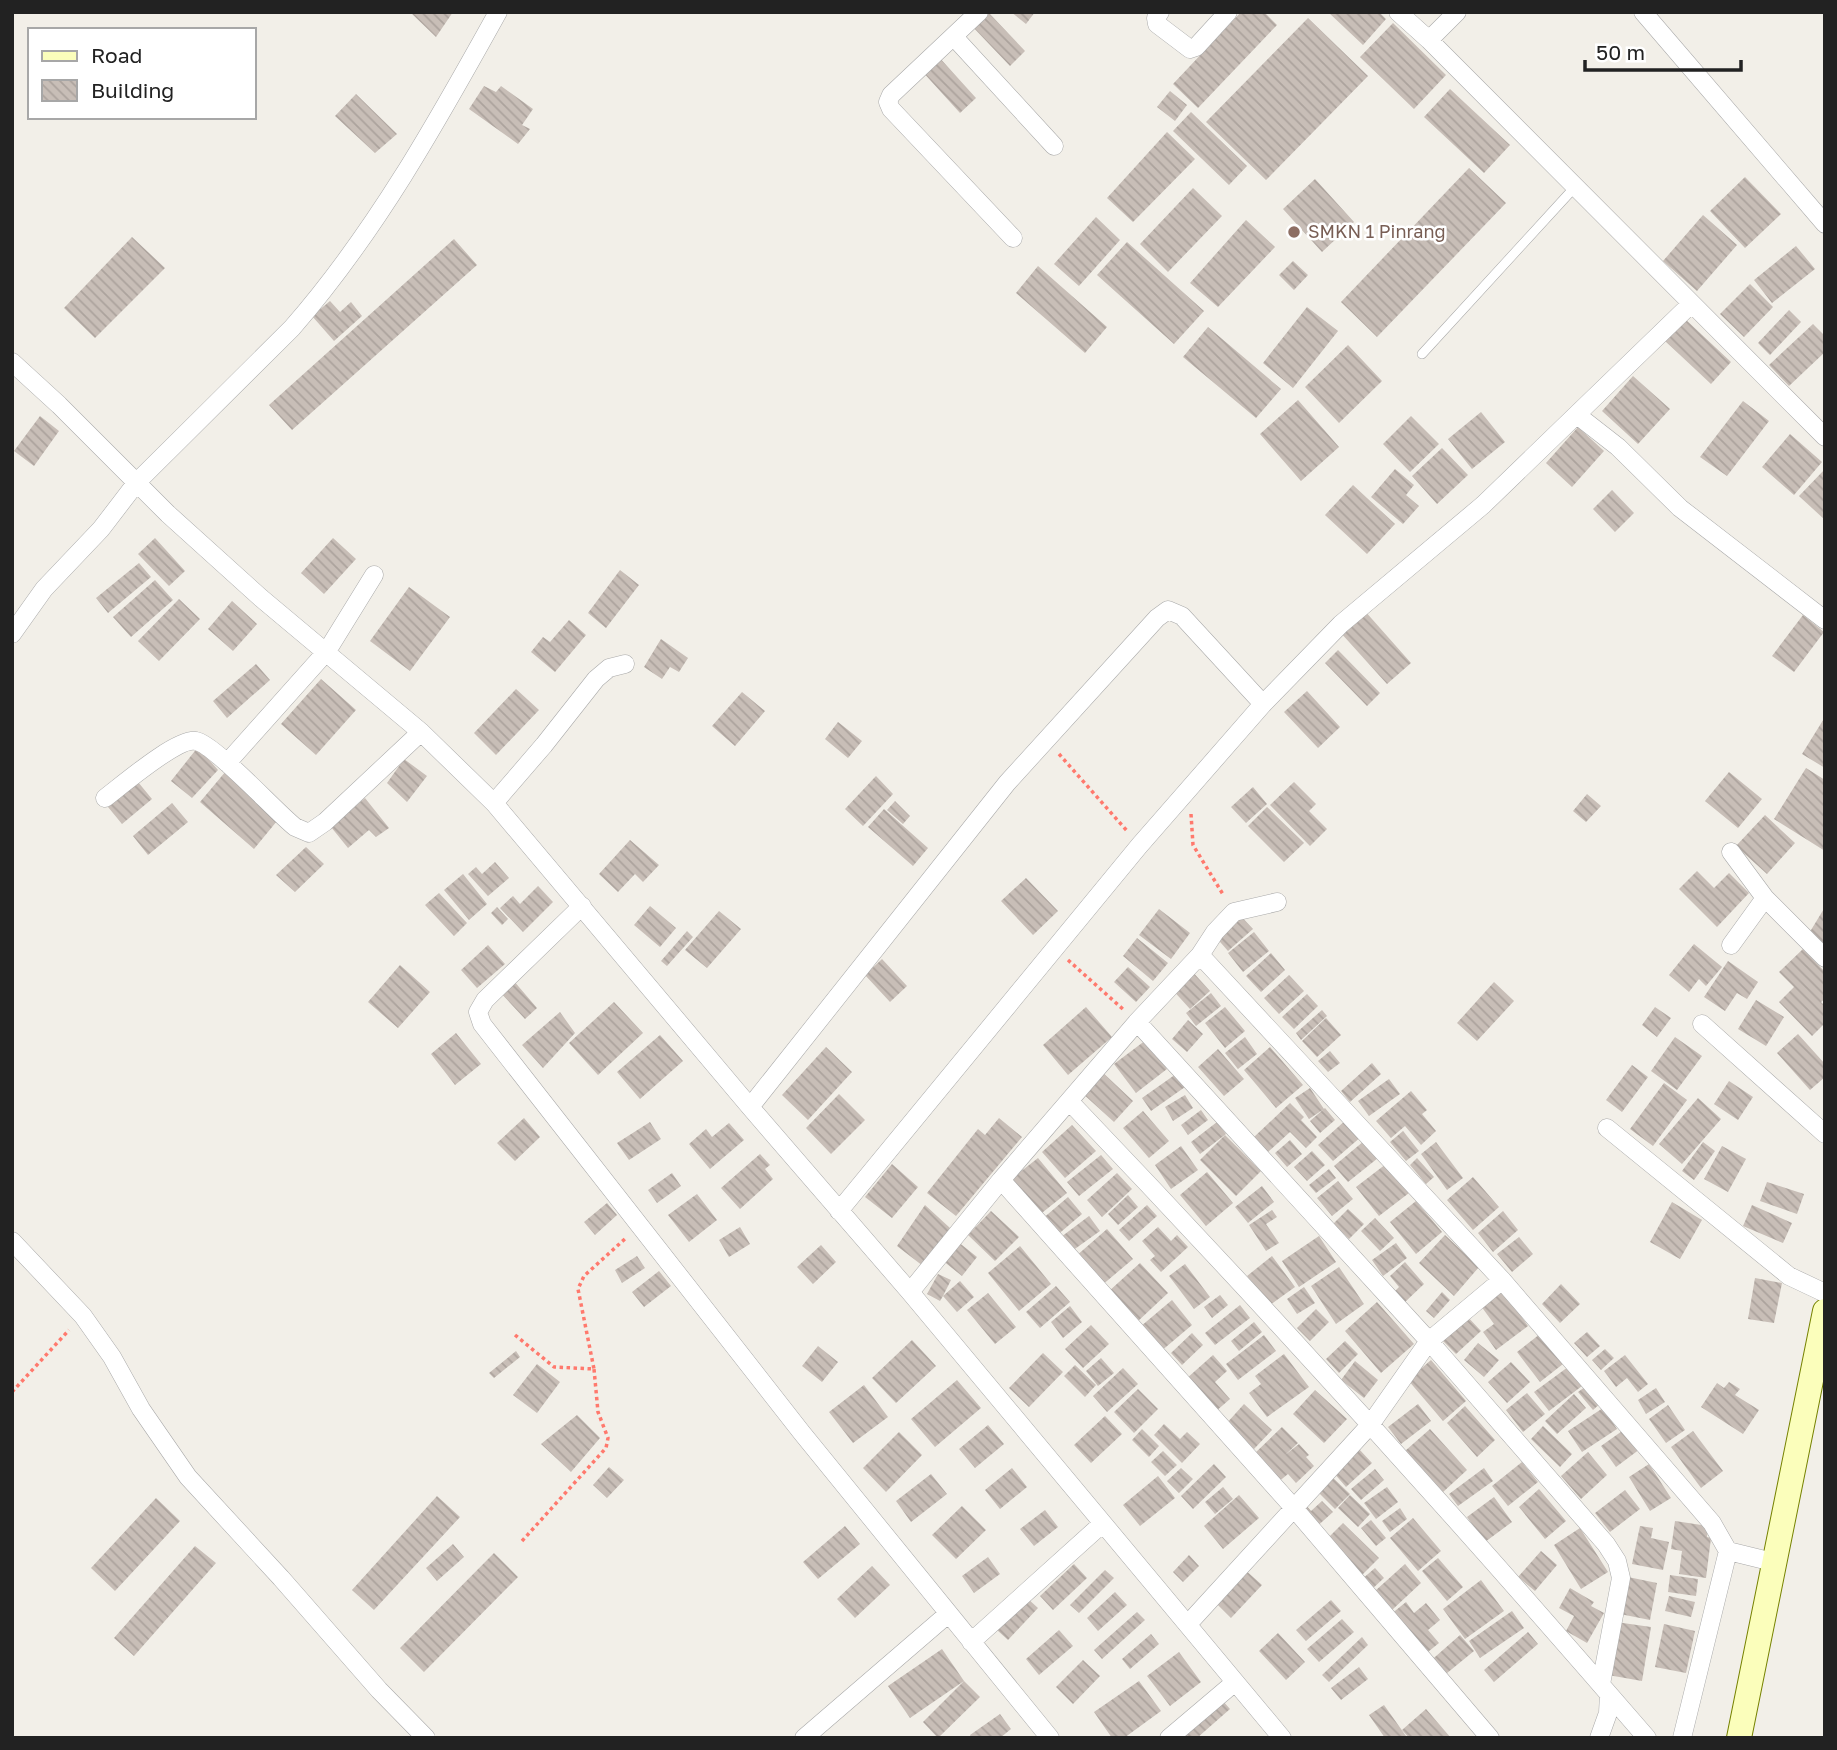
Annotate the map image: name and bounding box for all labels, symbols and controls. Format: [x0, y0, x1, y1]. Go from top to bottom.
legend [28, 28, 256, 119]
scale bar [1585, 28, 1741, 72]
text: 50 m [1596, 39, 1645, 65]
text: Road [91, 42, 142, 68]
text: Building [91, 77, 174, 103]
place label: SMKN 1 Pinrang [1308, 220, 1446, 242]
marker: SMKN 1 Pinrang [1286, 224, 1302, 240]

